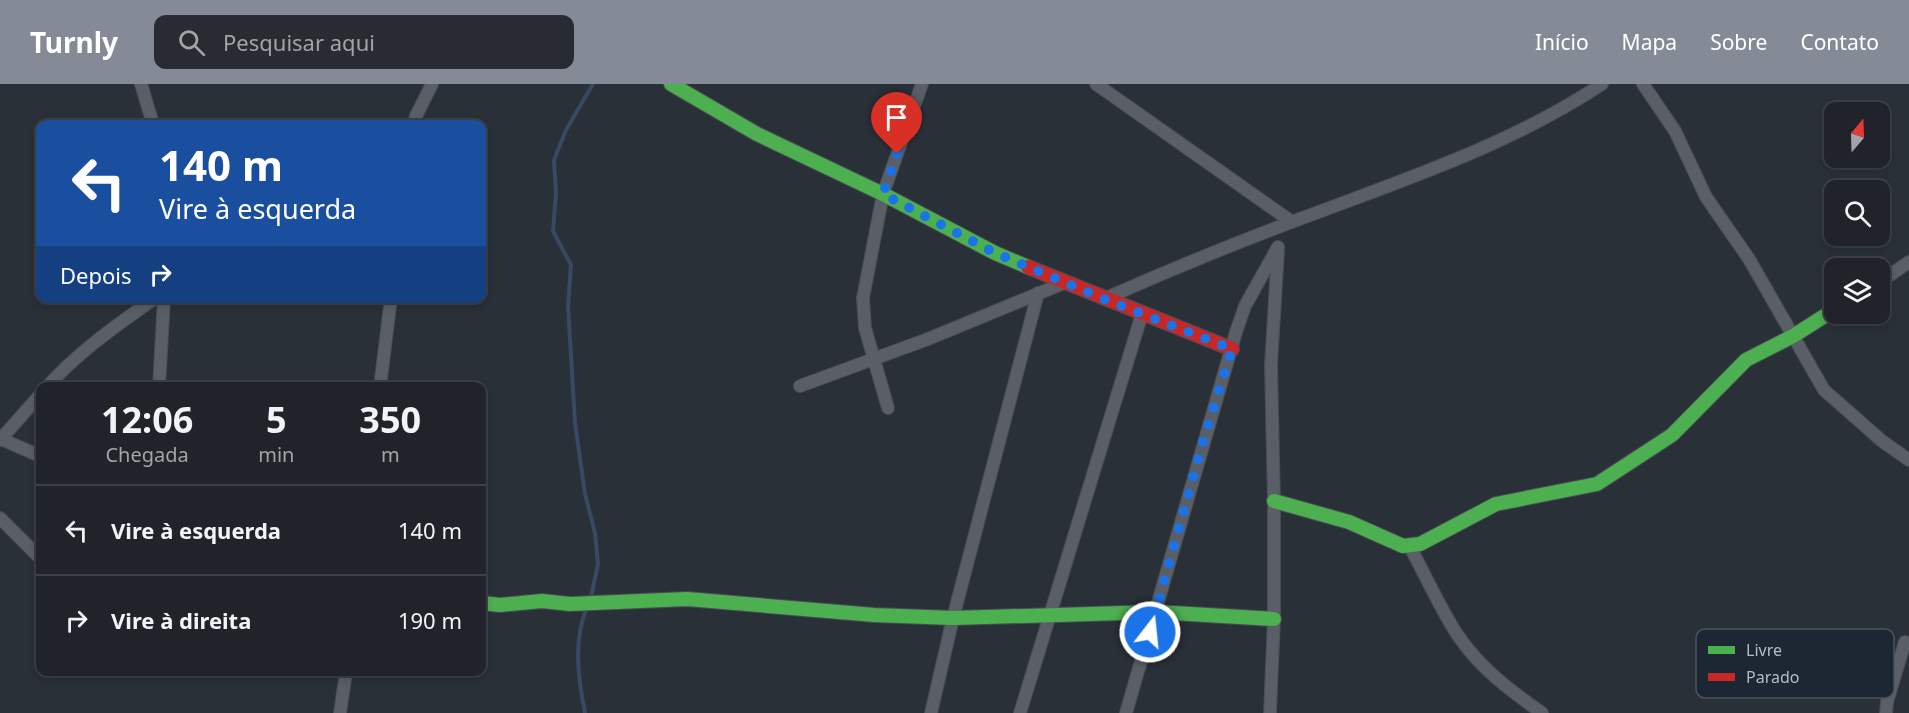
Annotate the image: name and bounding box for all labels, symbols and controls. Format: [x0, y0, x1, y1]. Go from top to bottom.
search box [154, 15, 574, 69]
text: Turnly [30, 23, 118, 61]
icon: search [175, 26, 208, 59]
text: Pesquisar aqui [223, 27, 375, 57]
text: Início [1535, 28, 1589, 56]
text: Mapa [1622, 28, 1677, 56]
text: Sobre [1710, 28, 1767, 56]
text: Contato [1800, 28, 1879, 56]
pin [871, 92, 922, 154]
icon: arrive [880, 101, 913, 134]
north arrow [1824, 102, 1890, 168]
map controls [1824, 102, 1890, 324]
text: 140 m [159, 136, 283, 193]
icon: left [60, 144, 138, 222]
button: search [1824, 180, 1890, 246]
text: Vire à esquerda [159, 190, 356, 227]
icon: right [144, 258, 177, 291]
button: layers [1824, 258, 1890, 324]
text: Depois [60, 260, 132, 290]
text: 12:06 [101, 395, 193, 444]
text: 5 [266, 395, 287, 444]
text: 350 [359, 395, 421, 444]
text: Chegada [105, 441, 189, 468]
text: min [258, 441, 294, 468]
text: m [381, 441, 400, 468]
icon: left [60, 514, 93, 547]
text: Vire à esquerda [111, 515, 281, 545]
text: 140 m [398, 515, 462, 545]
position arrow [1118, 600, 1182, 664]
icon: right [60, 604, 93, 637]
text: Vire à direita [111, 605, 251, 635]
text: 190 m [398, 605, 462, 635]
legend [1696, 629, 1894, 698]
text: Livre [1746, 639, 1782, 661]
text: Parado [1746, 666, 1799, 688]

